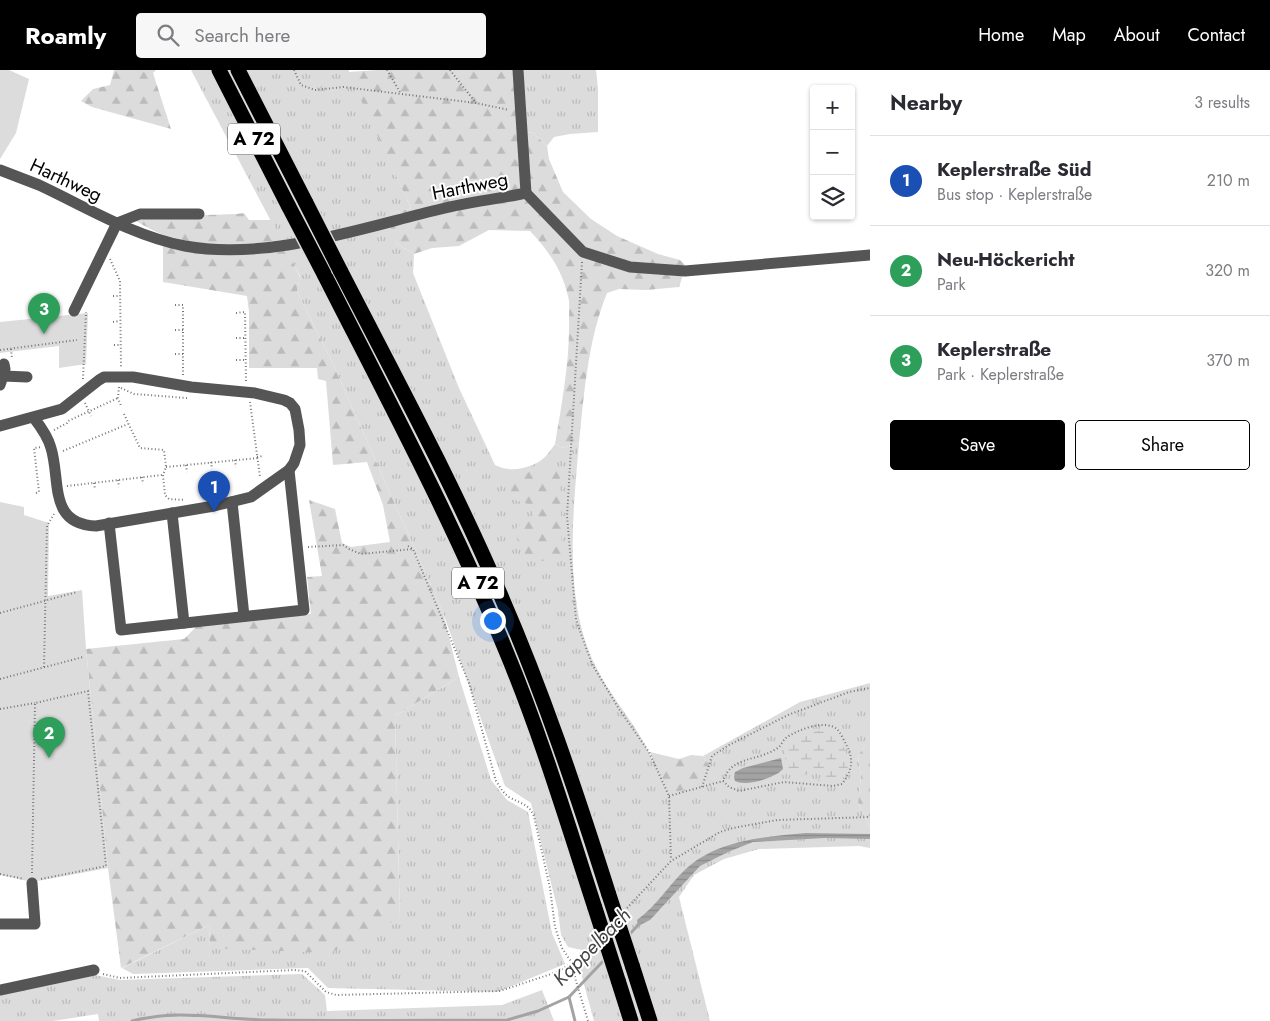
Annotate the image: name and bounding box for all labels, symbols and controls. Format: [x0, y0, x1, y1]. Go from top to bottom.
search box [136, 13, 486, 58]
text: Roamly [25, 18, 106, 53]
icon: search [154, 21, 182, 49]
text: Search here [194, 22, 290, 49]
text: Home [978, 22, 1024, 48]
text: Map [1052, 22, 1086, 48]
text: About [1114, 22, 1159, 48]
text: Contact [1187, 22, 1245, 48]
map controls [810, 85, 855, 220]
button: + [810, 85, 855, 130]
text: Nearby [890, 88, 962, 118]
text: 3 results [1194, 91, 1250, 114]
road number: A 72 [228, 124, 280, 155]
button: − [810, 130, 855, 175]
street label: Harthweg [25, 152, 107, 208]
text: Keplerstraße Süd [937, 156, 1091, 183]
street label: Harthweg [430, 165, 510, 207]
text: 1 [902, 169, 910, 192]
text: 210 m [1207, 169, 1250, 192]
button: layers [810, 175, 855, 220]
text: Bus stop · Keplerstraße [937, 183, 1092, 206]
text: Neu-Höckericht [937, 246, 1075, 273]
text: 2 [901, 259, 911, 282]
text: 320 m [1205, 259, 1250, 282]
text: Park [937, 273, 966, 296]
pin: 3 [28, 293, 60, 334]
text: Keplerstraße [937, 336, 1051, 363]
text: 3 [901, 349, 911, 372]
text: 370 m [1206, 349, 1250, 372]
text: Park · Keplerstraße [937, 363, 1064, 386]
button: Save [890, 420, 1065, 470]
button: Share [1075, 420, 1250, 470]
pin: 1 [198, 471, 230, 512]
road number: A 72 [452, 568, 504, 598]
your location [480, 608, 506, 634]
pin: 2 [33, 717, 65, 758]
water label: Kappelbach [546, 901, 638, 993]

